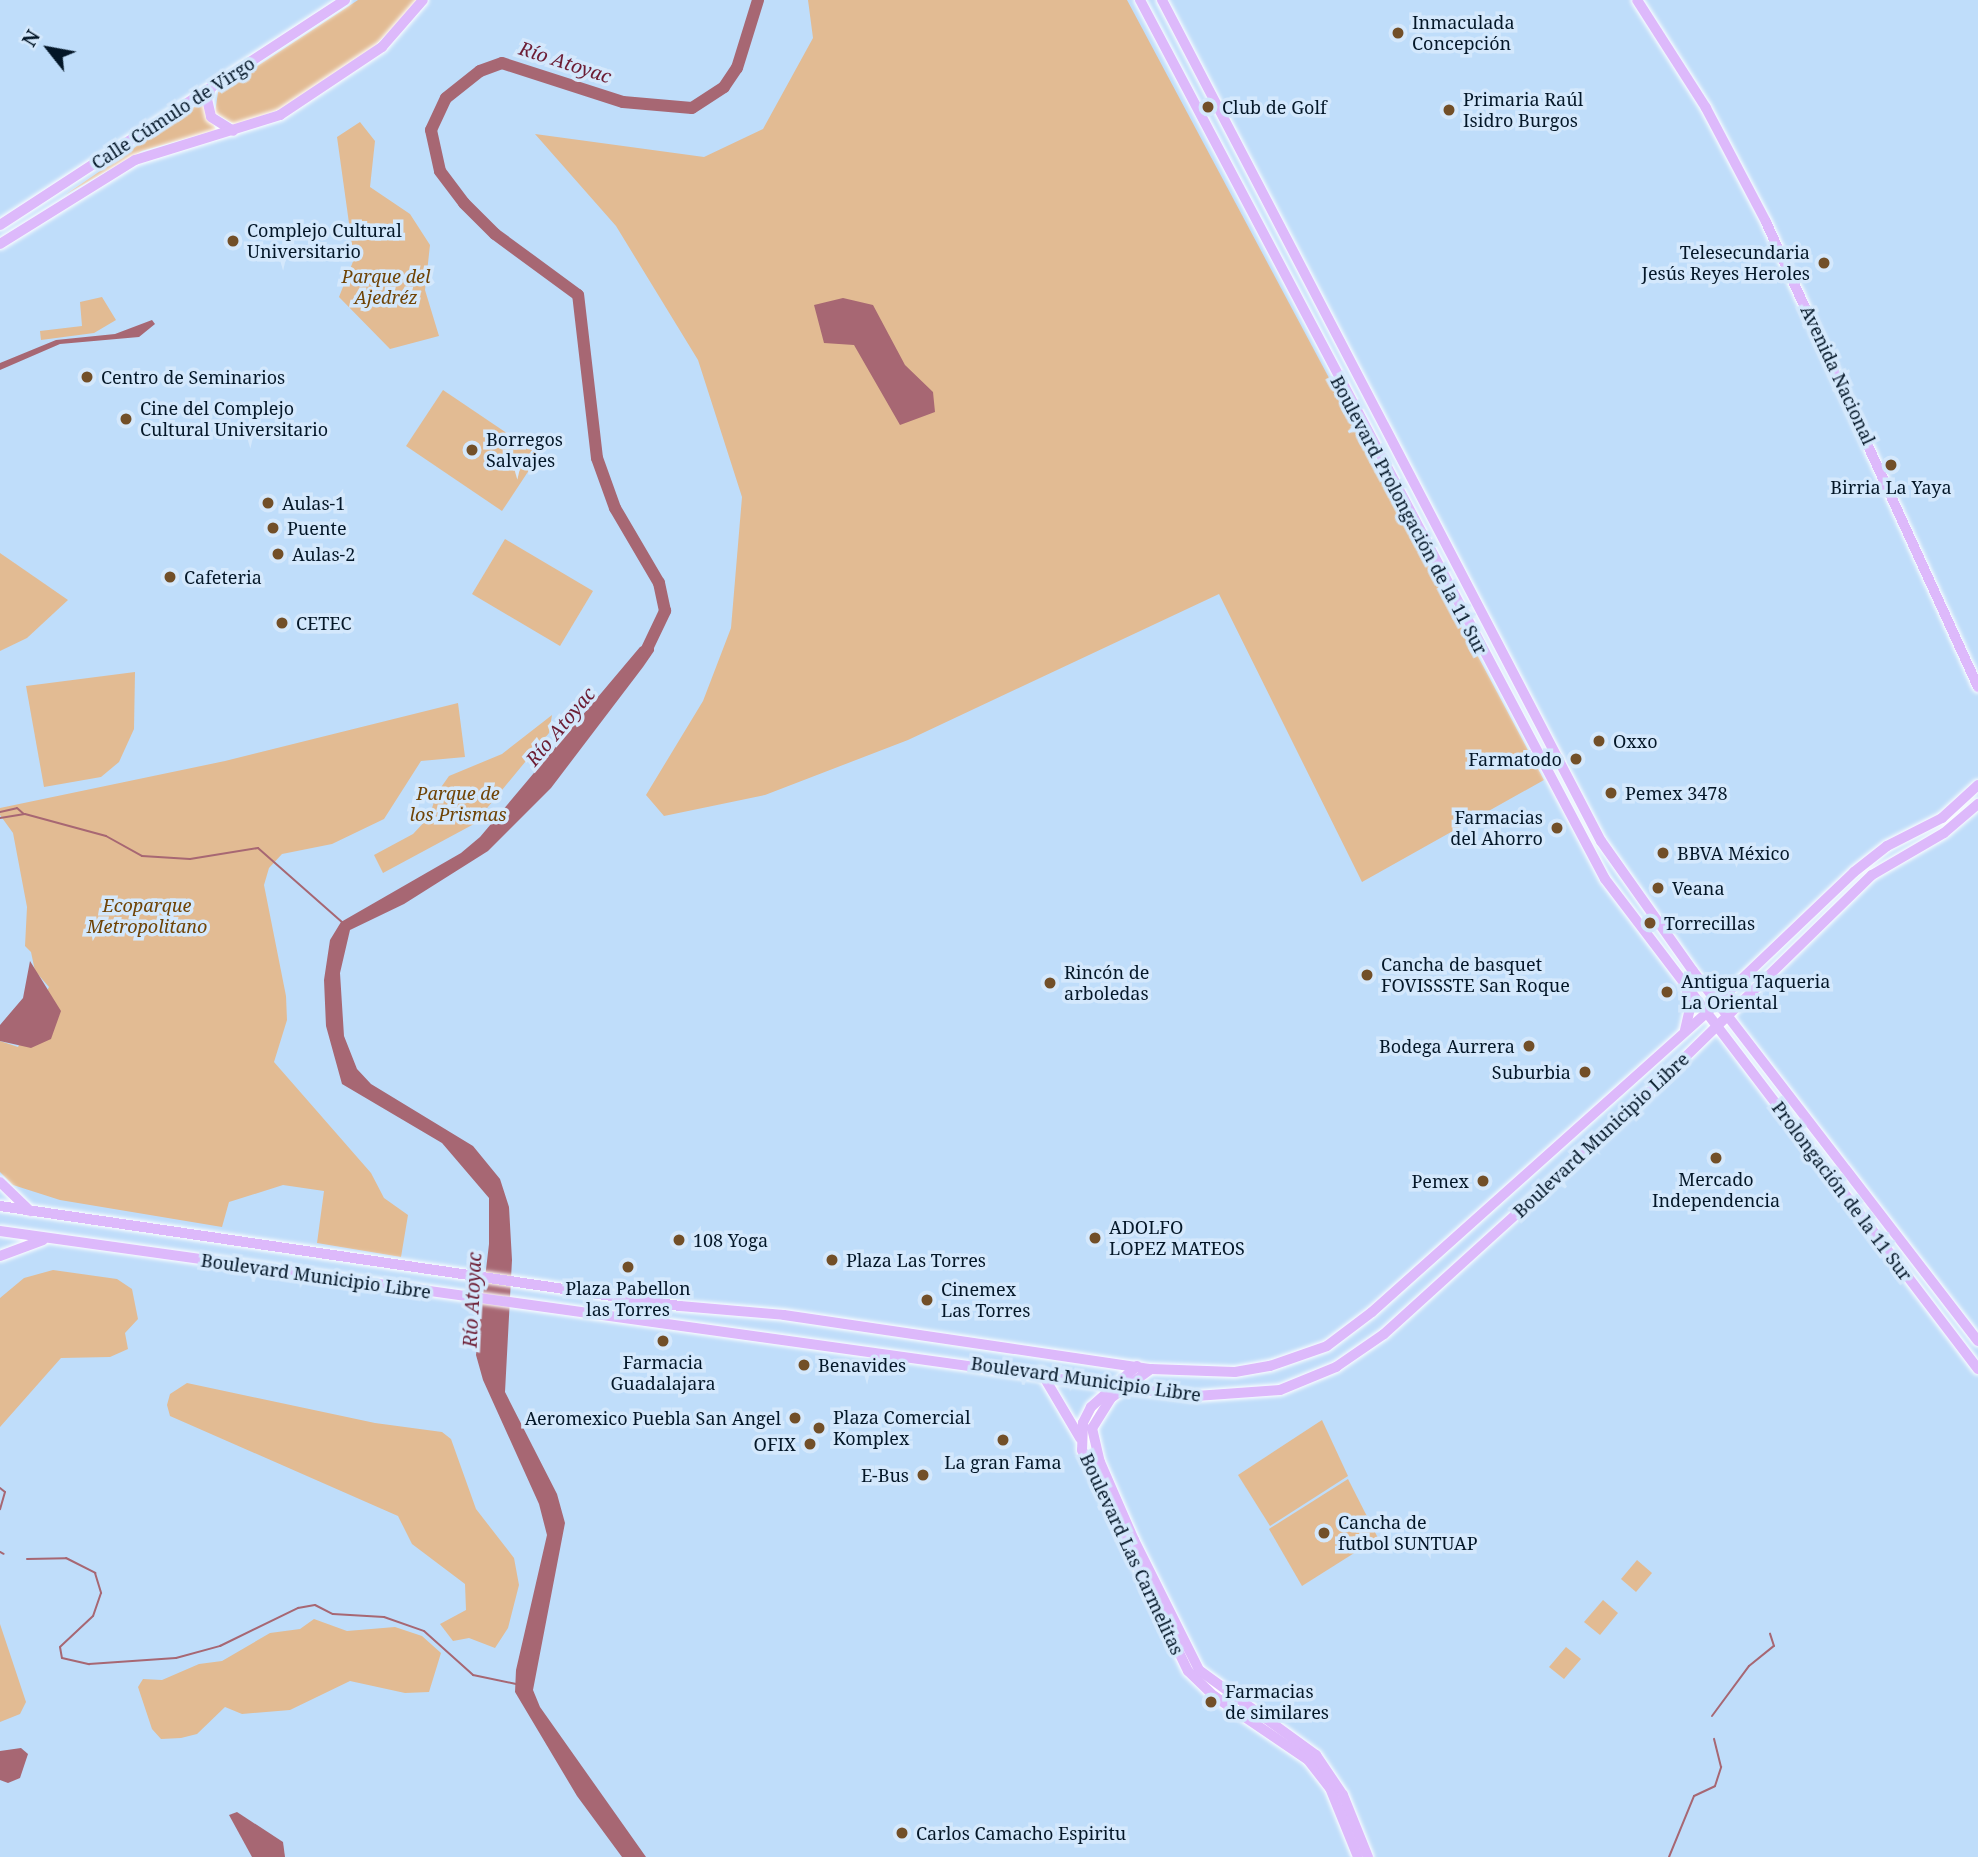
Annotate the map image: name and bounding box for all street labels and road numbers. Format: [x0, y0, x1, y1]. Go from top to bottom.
street label: Calle Cúmulo de Virgo [87, 52, 259, 174]
street label: Avenida Nacional [1796, 302, 1880, 448]
street label: Boulevard Prolongación de la 11 Sur [1326, 372, 1492, 658]
street label: Boulevard Municipio Libre [1509, 1048, 1693, 1222]
street label: Prolongación de la 11 Sur [1768, 1097, 1916, 1285]
street label: Boulevard Municipio Libre [200, 1249, 432, 1303]
street label: Boulevard Municipio Libre [970, 1352, 1202, 1406]
street label: Boulevard Las Carmelitas [1076, 1450, 1188, 1658]

